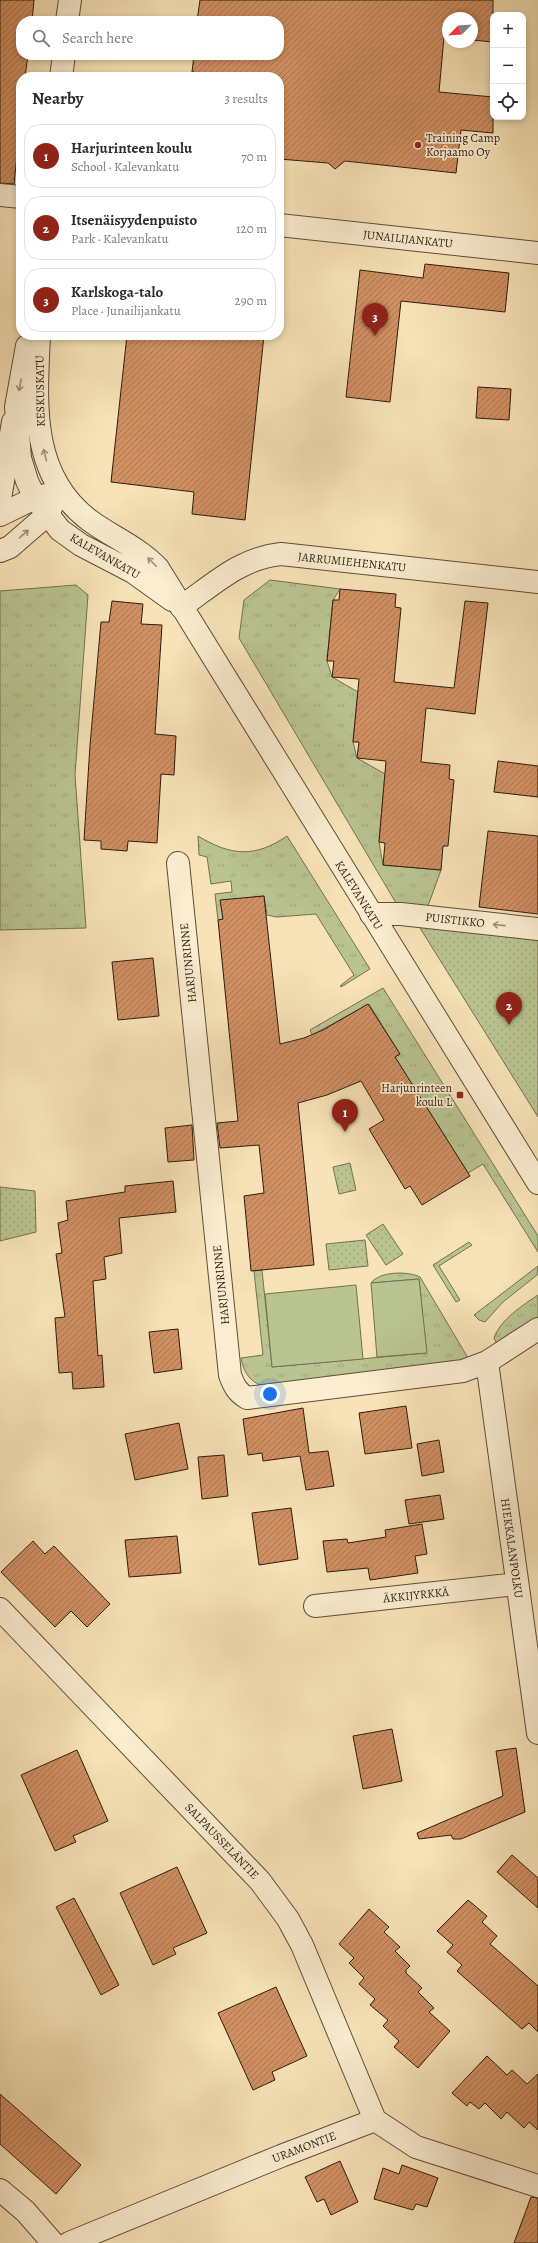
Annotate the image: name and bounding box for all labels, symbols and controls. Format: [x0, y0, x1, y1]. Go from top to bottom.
north arrow [442, 12, 478, 48]
map controls [490, 12, 526, 120]
button: + [490, 12, 526, 48]
search box [16, 16, 284, 60]
icon: search [30, 27, 52, 49]
text: Search here [62, 28, 133, 48]
button: − [490, 48, 526, 84]
button: locate [490, 84, 526, 120]
text: Nearby [32, 87, 83, 110]
text: 3 results [224, 90, 268, 107]
place label: Training Camp Korjaamo Oy [426, 130, 500, 160]
text: Harjurinteen koulu [71, 138, 192, 158]
marker: Training Camp Korjaamo Oy [413, 140, 423, 150]
text: 1 [44, 148, 48, 165]
text: 70 m [241, 148, 267, 165]
text: School · Kalevankatu [71, 158, 179, 175]
text: Itsenäisyydenpuisto [71, 210, 197, 230]
text: 2 [43, 220, 49, 237]
text: 120 m [236, 220, 267, 237]
street label: JUNAILIJANKATU [362, 226, 454, 252]
text: Park · Kalevankatu [71, 230, 169, 247]
text: Karlskoga-talo [71, 282, 163, 302]
text: 3 [43, 292, 49, 309]
text: 290 m [235, 292, 267, 309]
text: Place · Junailijankatu [71, 302, 181, 319]
pin: 3 [362, 303, 388, 336]
street label: KESKUSKATU [31, 355, 49, 427]
one-way arrow [16, 378, 24, 391]
one-way arrow [41, 449, 48, 462]
street label: KALEVANKATU [67, 529, 143, 583]
one-way arrow [19, 530, 30, 539]
street label: JARRUMIEHENKATU [297, 548, 407, 576]
one-way arrow [147, 557, 157, 567]
street label: KALEVANKATU [331, 857, 387, 933]
street label: PUISTIKKO [425, 909, 485, 931]
one-way arrow [493, 921, 506, 928]
street label: HARJUNRINNE [176, 922, 200, 1004]
pin: 2 [496, 992, 522, 1025]
place label: Harjunrinteen koulu L [381, 1080, 453, 1110]
marker: Harjunrinteen koulu L [455, 1090, 465, 1100]
pin: 1 [332, 1099, 358, 1132]
street label: HARJUNRINNE [209, 1244, 233, 1326]
your location [260, 1384, 280, 1404]
street label: HIEKKALANPOLKU [497, 1497, 527, 1599]
street label: ÄKKIJYRKKÄ [381, 1583, 451, 1607]
street label: SALPAUSSELÄNTIE [181, 1799, 263, 1883]
street label: URAMONTIE [270, 2127, 338, 2167]

